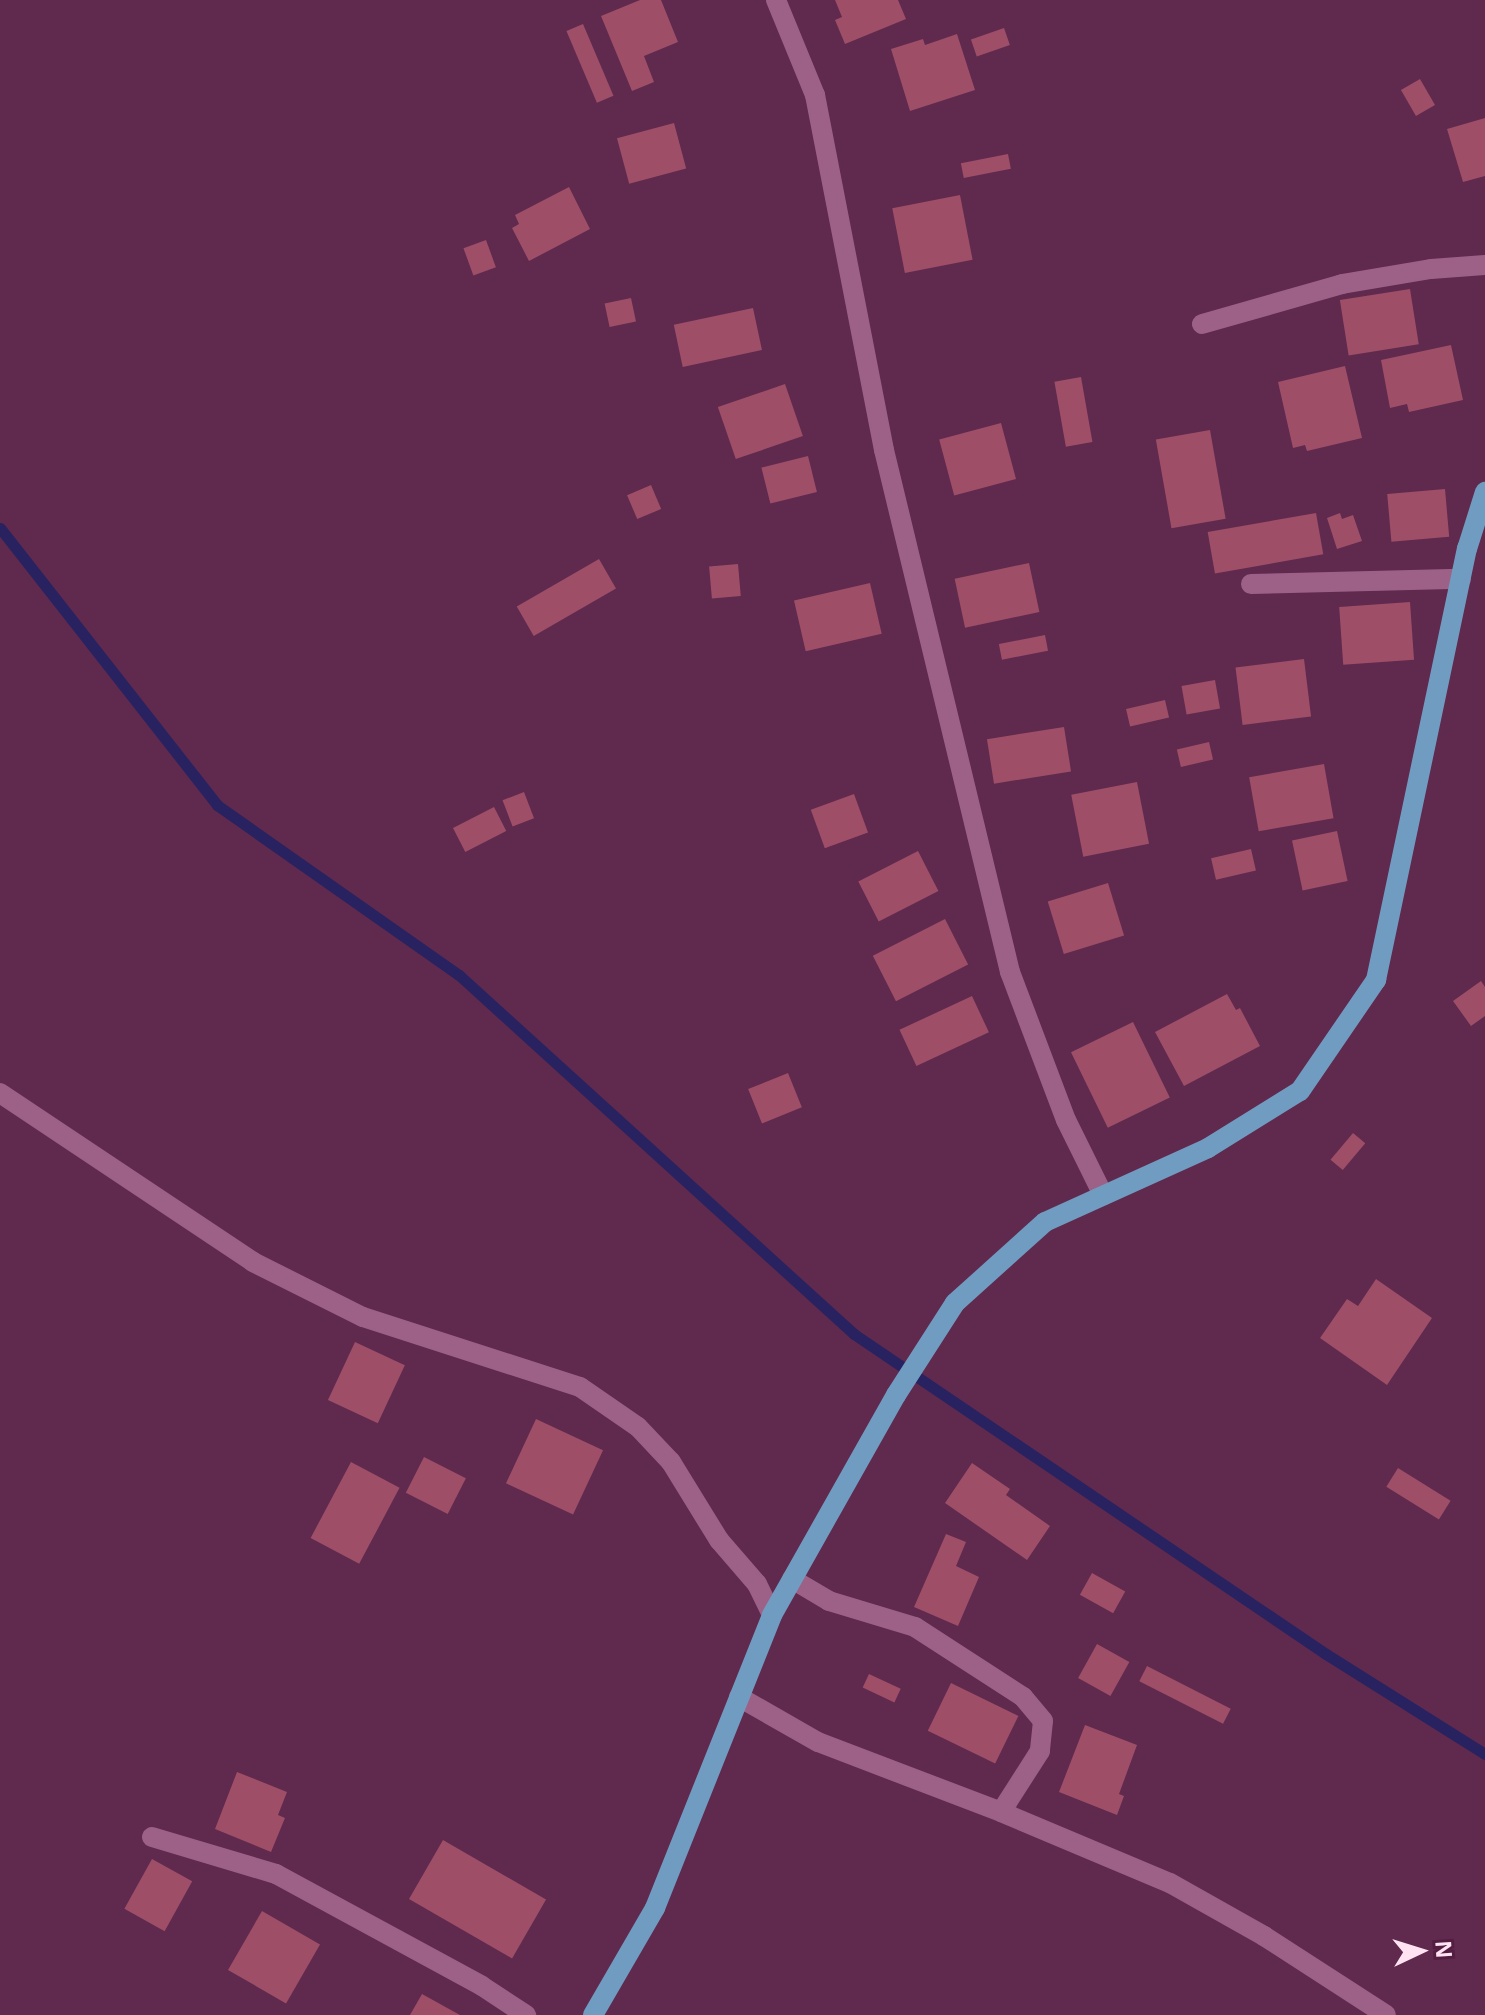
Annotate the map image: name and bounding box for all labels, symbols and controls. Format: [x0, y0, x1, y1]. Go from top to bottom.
north arrow [1381, 1911, 1461, 1991]
text: N [1429, 1939, 1461, 1959]

